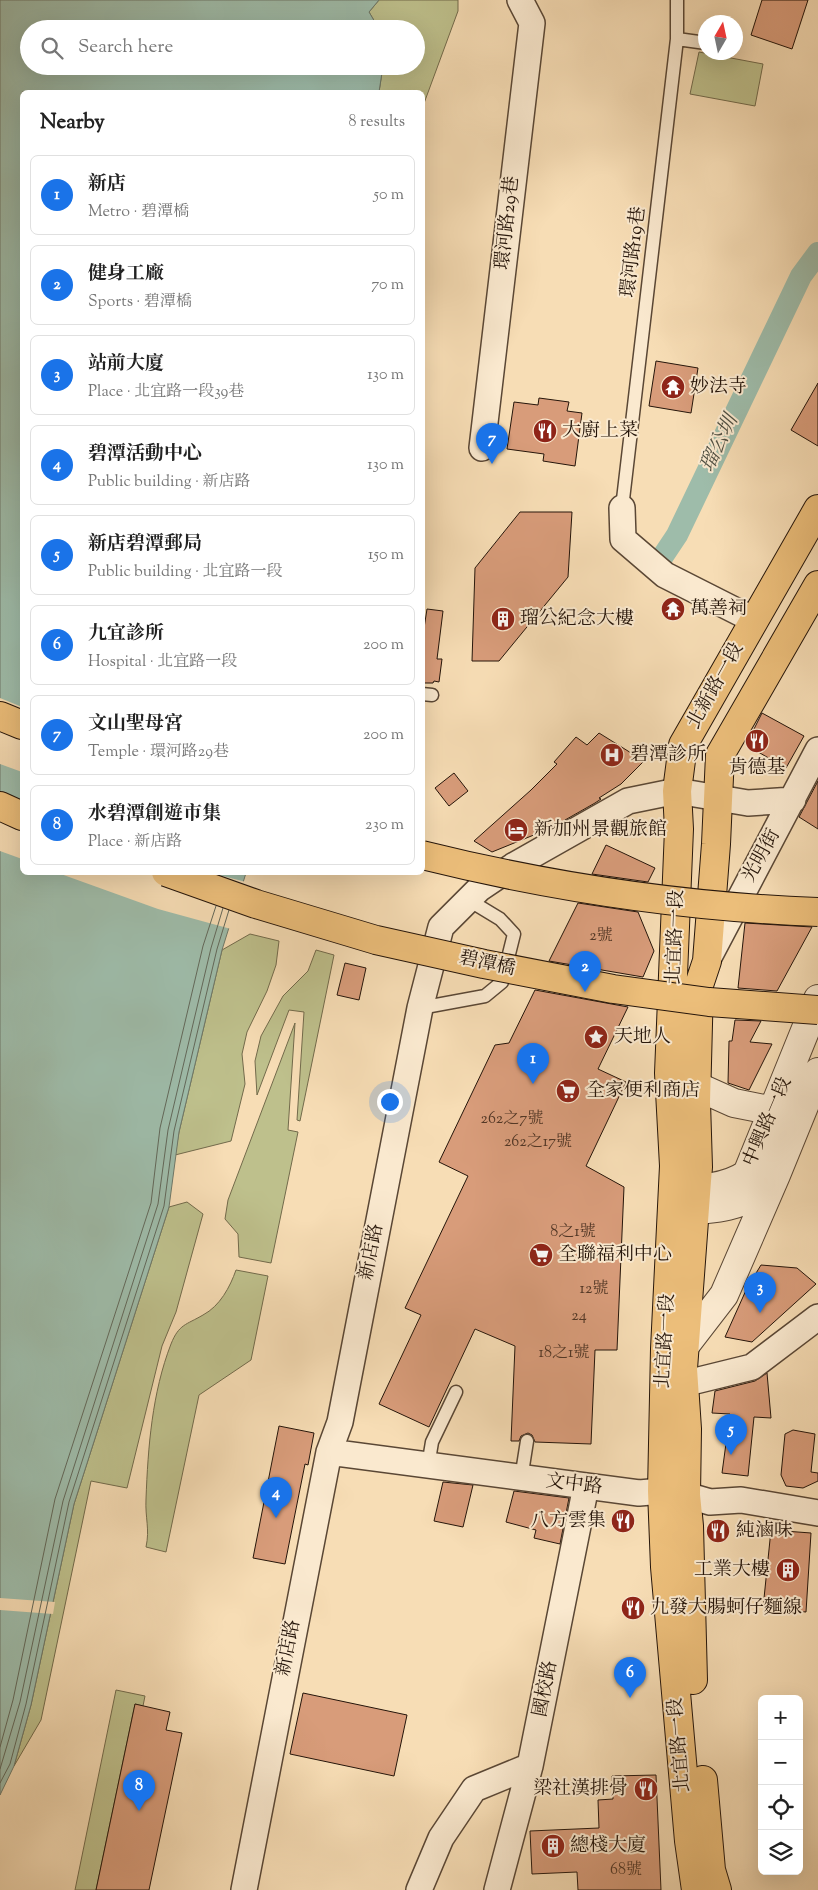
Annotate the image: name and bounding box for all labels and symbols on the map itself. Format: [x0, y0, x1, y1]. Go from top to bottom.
north arrow [698, 15, 743, 60]
street label: 環河路29巷 [490, 175, 526, 271]
street label: 環河路19巷 [615, 205, 653, 299]
temple icon: 妙法寺 [660, 374, 686, 400]
place label: 妙法寺 [690, 374, 747, 401]
water label: 瑠公圳 [694, 408, 747, 477]
restaurant icon: 大廚上菜 [532, 418, 558, 444]
place label: 大廚上菜 [562, 418, 638, 445]
pin: 7 [476, 423, 508, 464]
temple icon: 萬善祠 [660, 596, 686, 622]
place label: 萬善祠 [690, 596, 747, 623]
building icon: 瑠公紀念大樓 [490, 606, 516, 632]
place label: 瑠公紀念大樓 [520, 606, 634, 633]
street label: 北新路一段 [681, 638, 751, 734]
restaurant icon: 肯德基 [744, 728, 770, 754]
hospital icon: 碧潭診所 [599, 742, 625, 768]
place label: 碧潭診所 [630, 742, 706, 769]
place label: 肯德基 [728, 755, 786, 782]
hotel icon: 新加州景觀旅館 [503, 817, 529, 843]
place label: 新加州景觀旅館 [534, 817, 667, 844]
street label: 光明街 [736, 825, 788, 887]
street label: 北宜路一段 [661, 889, 691, 985]
house number: 2號 [589, 925, 613, 948]
street label: 碧潭橋 [456, 945, 518, 983]
pin: 2 [569, 951, 601, 992]
place icon: 天地人 [583, 1024, 609, 1050]
place label: 天地人 [614, 1024, 671, 1051]
pin: 1 [517, 1043, 549, 1084]
street label: 中興路一段 [737, 1073, 799, 1171]
supermarket icon: 全家便利商店 [555, 1078, 581, 1104]
place label: 全家便利商店 [586, 1078, 700, 1105]
your location [377, 1089, 403, 1115]
house number: 262之7號 [481, 1108, 543, 1131]
house number: 262之17號 [504, 1131, 572, 1154]
street label: 新店路 [353, 1221, 391, 1283]
house number: 8之1號 [550, 1221, 596, 1244]
supermarket icon: 全聯福利中心 [528, 1242, 554, 1268]
place label: 全聯福利中心 [558, 1242, 672, 1269]
pin: 3 [744, 1272, 776, 1313]
house number: 12號 [580, 1278, 608, 1301]
street label: 北宜路一段 [650, 1293, 682, 1389]
house number: 24 [571, 1305, 587, 1328]
house number: 18之1號 [539, 1342, 589, 1365]
pin: 5 [715, 1414, 747, 1455]
street label: 文中路 [544, 1468, 604, 1502]
pin: 4 [260, 1477, 292, 1518]
place label: 八方雲集 [530, 1508, 606, 1535]
restaurant icon: 八方雲集 [610, 1508, 636, 1534]
restaurant icon: 純滷味 [705, 1518, 731, 1544]
place label: 純滷味 [736, 1518, 793, 1545]
place label: 工業大樓 [694, 1557, 770, 1584]
building icon: 工業大樓 [775, 1557, 801, 1583]
restaurant icon: 九發大腸蚵仔麵線 [620, 1595, 646, 1621]
place label: 九發大腸蚵仔麵線 [650, 1595, 802, 1622]
street label: 新店路 [270, 1617, 308, 1679]
pin: 6 [614, 1657, 646, 1698]
street label: 國校路 [527, 1658, 565, 1720]
street label: 北宜路一段 [662, 1696, 698, 1794]
pin: 8 [123, 1770, 155, 1811]
place label: 梁社漢排骨 [533, 1776, 628, 1803]
restaurant icon: 梁社漢排骨 [633, 1776, 659, 1802]
building icon: 總棧大廈 [540, 1833, 566, 1859]
place label: 總棧大廈 [570, 1833, 646, 1860]
house number: 68號 [610, 1859, 642, 1882]

